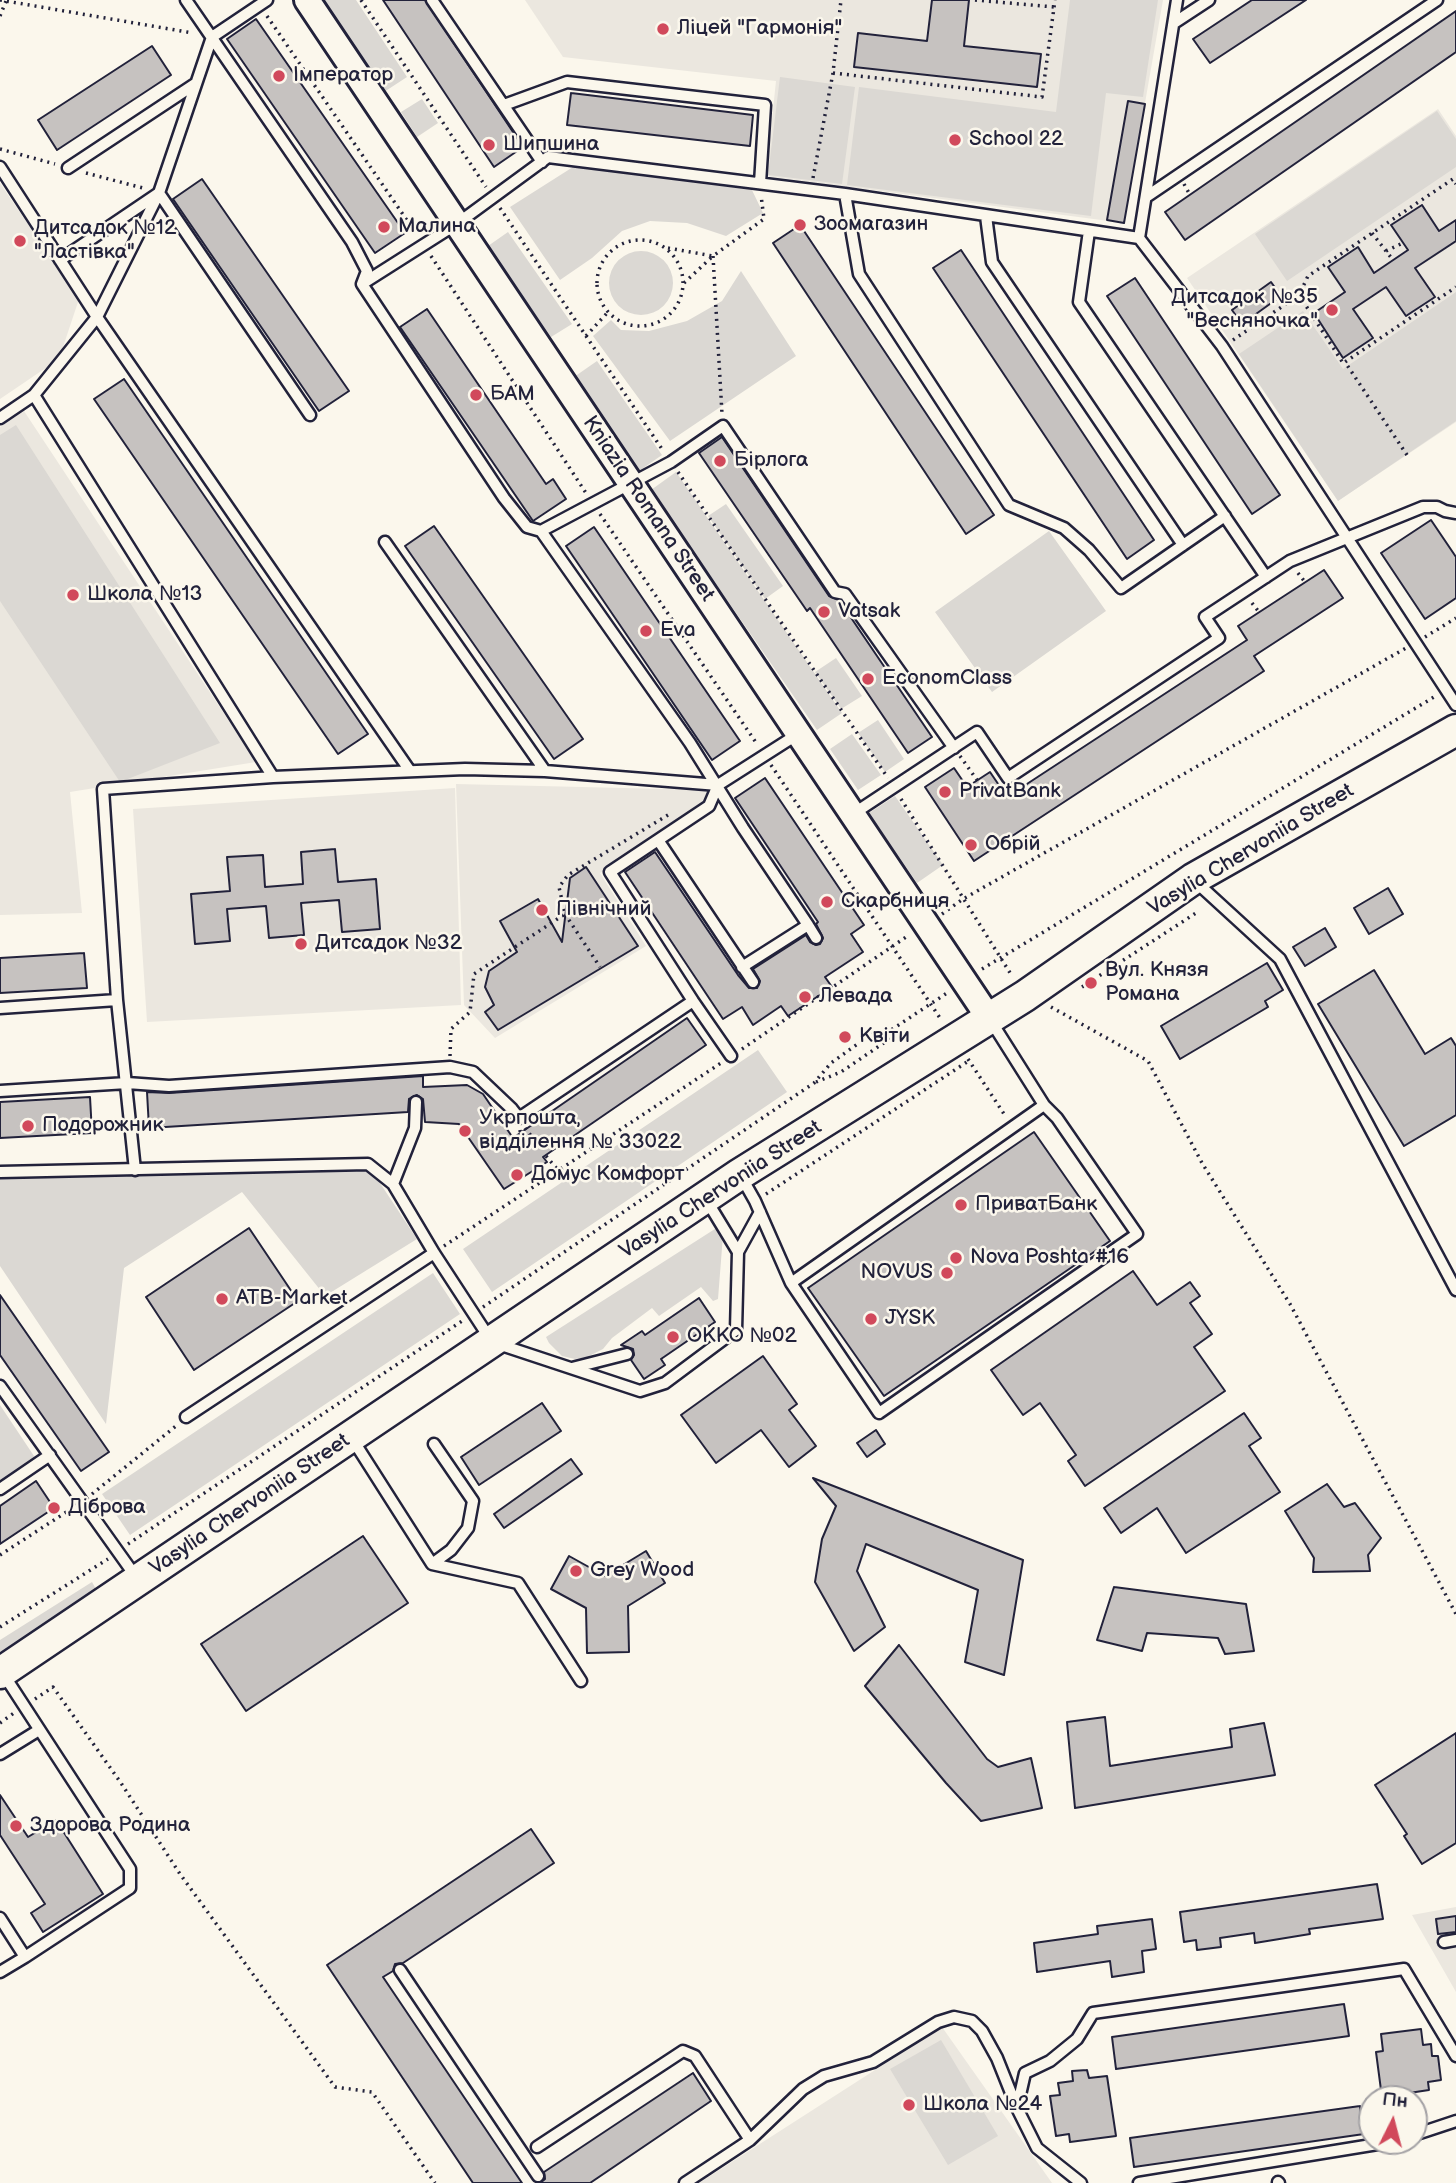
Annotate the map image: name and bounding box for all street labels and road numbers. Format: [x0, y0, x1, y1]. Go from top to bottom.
street label: Kniazia Romana Street [577, 412, 719, 606]
street label: Vasylia Chervoniia Street [1144, 779, 1358, 921]
street label: Vasylia Chervoniia Street [615, 1115, 827, 1265]
street label: Vasylia Chervoniia Street [145, 1429, 355, 1581]

